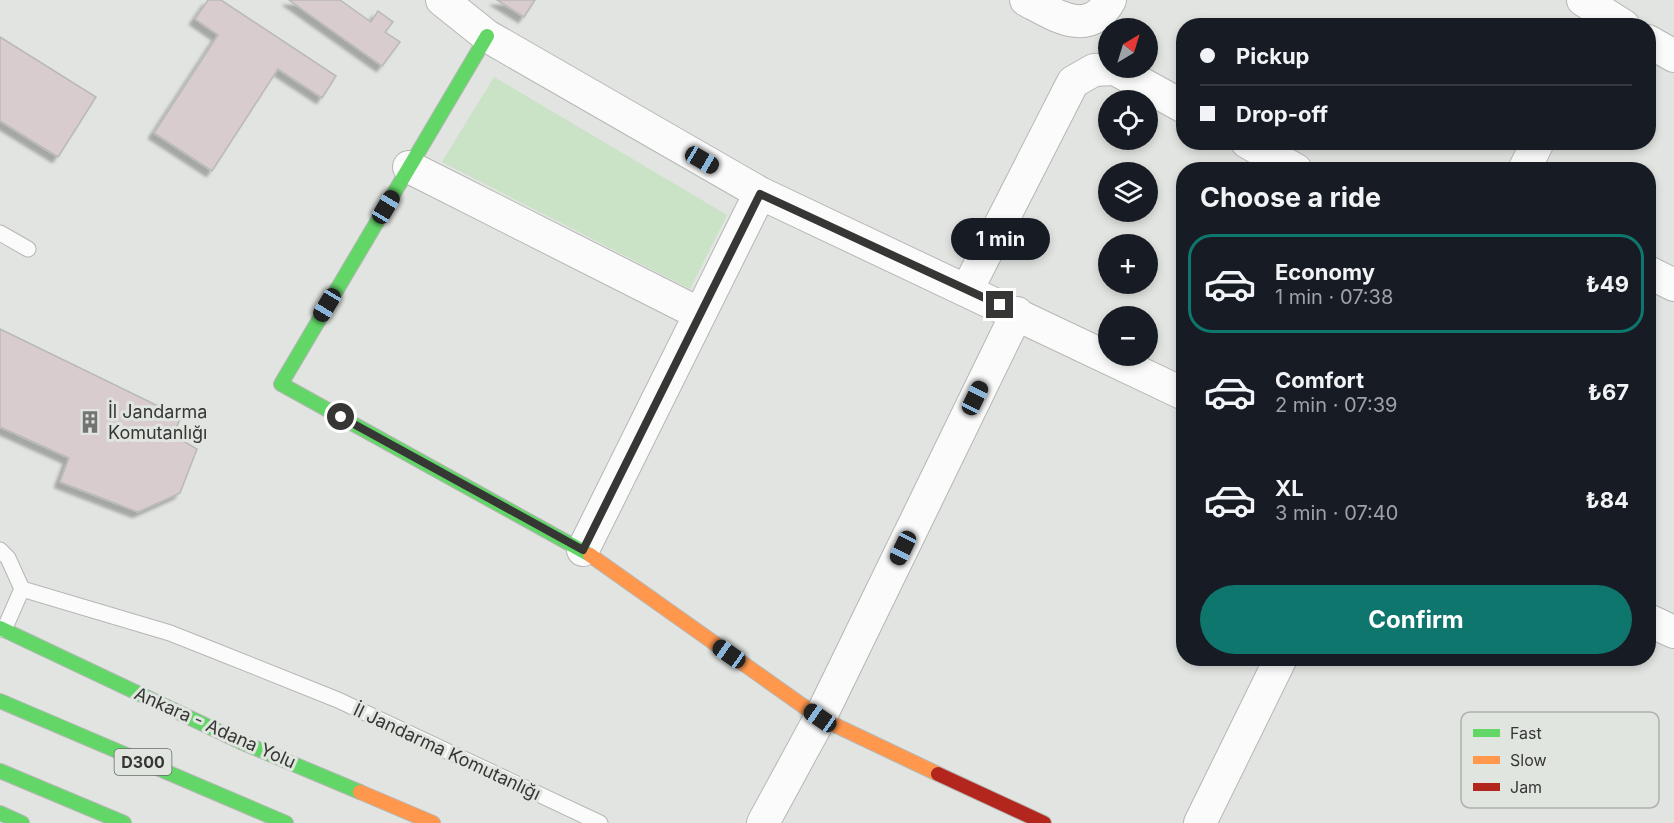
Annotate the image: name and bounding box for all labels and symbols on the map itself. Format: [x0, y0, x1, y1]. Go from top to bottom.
north arrow [1098, 18, 1158, 78]
car [682, 143, 722, 177]
car [369, 187, 403, 227]
callout: 1 min [950, 218, 1050, 260]
car [310, 285, 344, 325]
route end [986, 291, 1013, 318]
car [959, 378, 991, 418]
place label: İl Jandarma Komutanlığı [108, 400, 207, 443]
route start [327, 403, 354, 430]
building icon: İl Jandarma Komutanlığı [77, 409, 103, 435]
car [887, 528, 919, 568]
car [709, 636, 749, 672]
street label: Ankara - Adana Yolu [131, 682, 299, 773]
street label: İl Jandarma Komutanlığı [350, 698, 544, 804]
car [800, 700, 840, 736]
legend [1461, 712, 1659, 808]
text: Fast [1510, 723, 1542, 743]
road number: D300 [114, 749, 172, 775]
text: Slow [1510, 750, 1547, 770]
text: Jam [1510, 777, 1542, 797]

